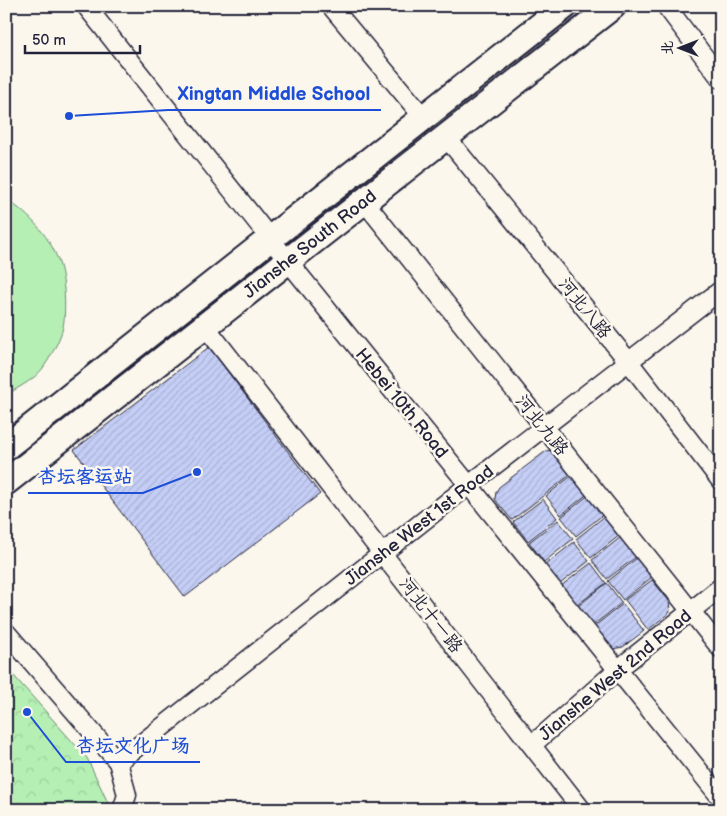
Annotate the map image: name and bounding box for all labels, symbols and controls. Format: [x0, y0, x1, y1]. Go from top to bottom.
scale bar [25, 22, 140, 54]
north arrow [654, 22, 704, 72]
text: 50 m [32, 31, 66, 50]
text: 北 [659, 41, 676, 55]
callout: Xingtan Middle School [168, 76, 381, 110]
text: Xingtan Middle School [178, 83, 370, 106]
street label: Jianshe South Road [239, 186, 381, 303]
street label: 河北八路 [554, 274, 615, 343]
street label: Hebei 10th Road [351, 344, 452, 462]
street label: 河北九路 [511, 391, 572, 460]
callout: 杏坛客运站 [28, 459, 143, 493]
street label: Jianshe West 1st Road [341, 461, 498, 590]
text: 杏坛客运站 [37, 466, 133, 489]
street label: 河北十一路 [395, 573, 467, 657]
street label: Jianshe West 2nd Road [535, 605, 696, 745]
callout: 杏坛文化广场 [66, 728, 200, 762]
text: 杏坛文化广场 [76, 735, 190, 758]

